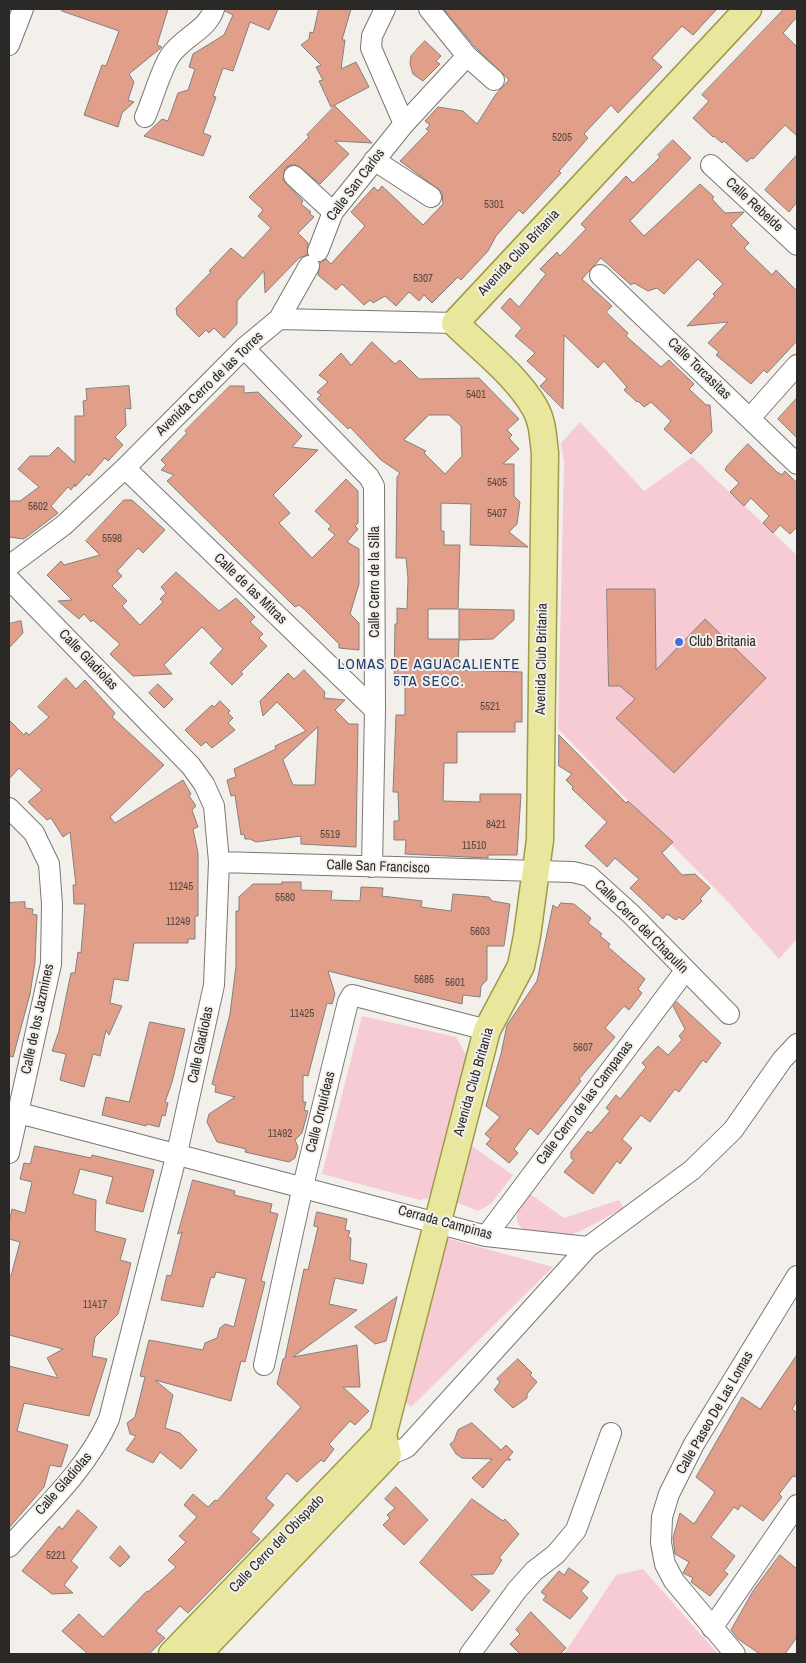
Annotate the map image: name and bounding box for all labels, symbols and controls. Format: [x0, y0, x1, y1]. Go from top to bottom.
house number: 5205 [552, 131, 572, 145]
street label: Calle San Carlos [323, 146, 389, 224]
street label: Calle Rebelde [722, 174, 786, 236]
house number: 5301 [484, 198, 504, 212]
street label: Avenida Club Britania [475, 206, 563, 300]
house number: 5307 [413, 272, 433, 286]
street label: Avenida Cerro de las Torres [153, 328, 267, 440]
street label: Calle Torcasitas [664, 335, 734, 403]
house number: 5401 [466, 388, 486, 402]
house number: 5405 [487, 476, 507, 490]
house number: 5602 [28, 500, 48, 514]
house number: 5407 [487, 507, 507, 521]
street label: Calle Cerro de la Silla [367, 526, 383, 638]
house number: 5598 [102, 532, 122, 546]
street label: Calle de las Mitras [210, 550, 290, 628]
street label: Avenida Club Britania [533, 603, 551, 715]
street label: Calle Gladiolas [55, 626, 121, 694]
place label: Club Britania [689, 634, 756, 650]
marker: Club Britania [673, 636, 685, 648]
district label: LOMAS DE AGUACALIENTE 5TA SECC. [335, 656, 523, 691]
house number: 5521 [480, 700, 500, 714]
house number: 8421 [486, 818, 506, 832]
house number: 5519 [320, 828, 340, 842]
house number: 11510 [462, 839, 486, 853]
street label: Calle San Francisco [326, 857, 430, 877]
street label: Calle Cerro del Chapulín [591, 877, 691, 977]
house number: 11245 [169, 880, 193, 894]
house number: 5580 [275, 891, 295, 905]
house number: 11249 [166, 915, 190, 929]
house number: 5603 [470, 925, 490, 939]
street label: Calle de los Jazmines [18, 962, 58, 1076]
house number: 5685 [414, 973, 434, 987]
house number: 5601 [445, 976, 465, 990]
street label: Calle Gladiolas [185, 1005, 217, 1085]
house number: 11425 [290, 1007, 314, 1021]
street label: Avenida Club Britania [450, 1026, 498, 1138]
street label: Calle Cerro de las Campanas [533, 1038, 637, 1168]
house number: 5607 [573, 1041, 593, 1055]
street label: Calle Orquídeas [303, 1070, 339, 1154]
house number: 11492 [268, 1127, 292, 1141]
street label: Cerrada Campinas [396, 1202, 494, 1244]
house number: 11417 [83, 1298, 107, 1312]
street label: Calle Paseo De Las Lomas [673, 1349, 757, 1477]
street label: Calle Gladiolas [32, 1449, 96, 1519]
street label: Calle Cerro del Obispado [226, 1492, 328, 1596]
house number: 5221 [46, 1549, 66, 1563]

